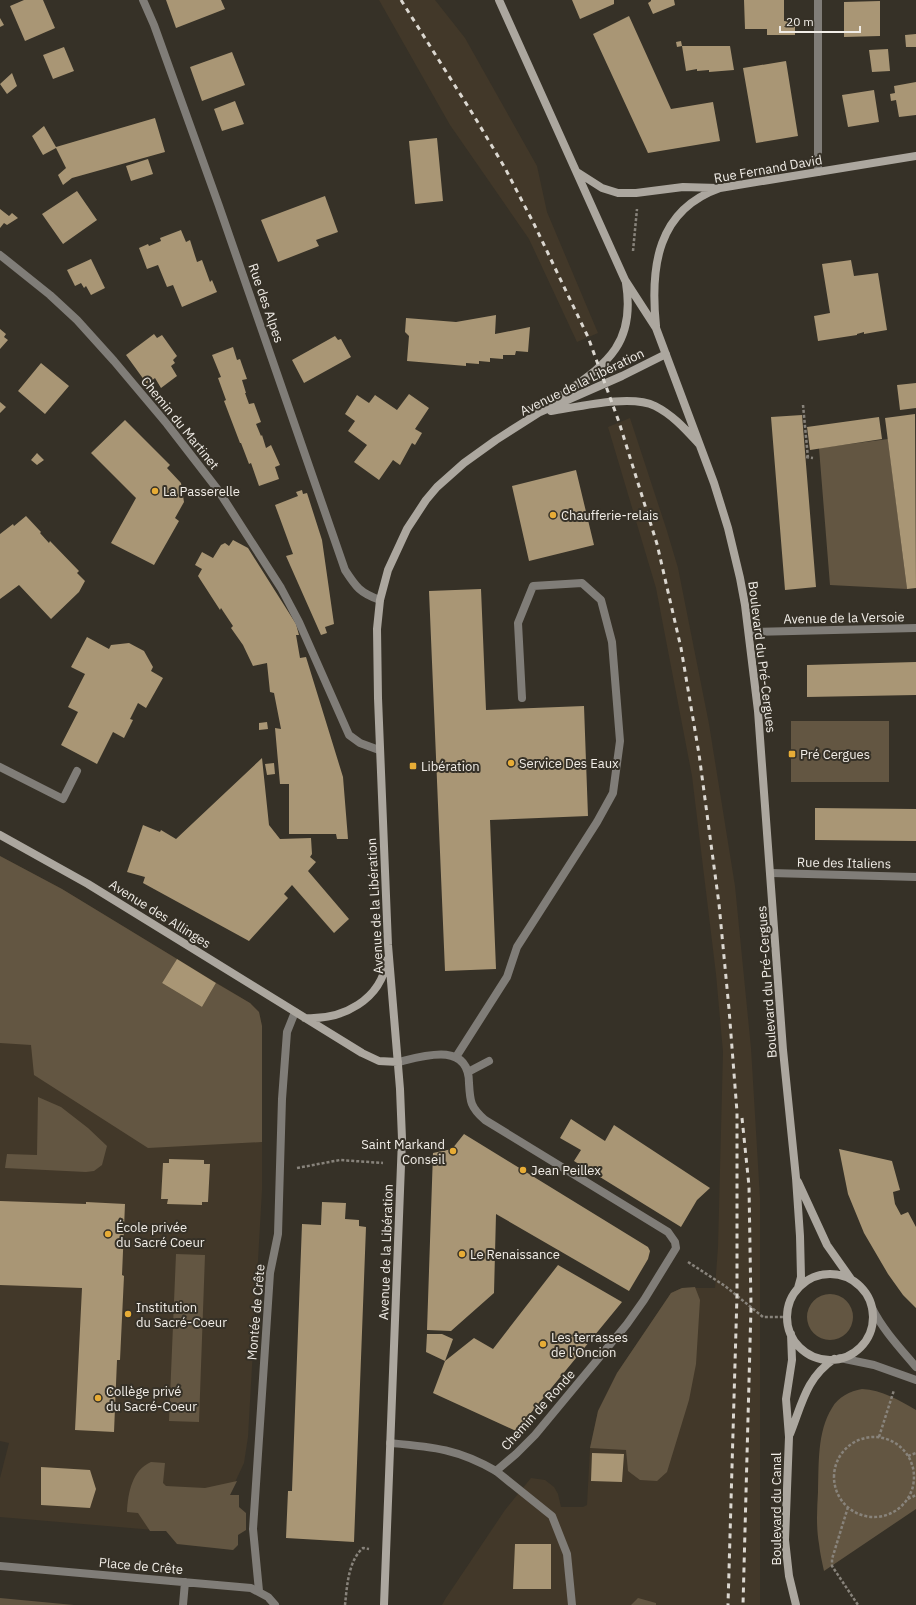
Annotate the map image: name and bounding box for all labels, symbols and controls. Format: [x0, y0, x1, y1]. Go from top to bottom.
scale bar [780, 8, 860, 34]
text: 20 m [786, 14, 814, 29]
street label: Rue Fernand David [712, 151, 824, 187]
street label: Rue des Alpes [244, 261, 288, 345]
street label: Avenue de la Libération [517, 344, 647, 420]
street label: Chemin du Martinet [137, 373, 223, 473]
place label: La Passerelle [163, 483, 240, 500]
marker: La Passerelle [150, 486, 160, 496]
place label: Chaufferie-relais [561, 507, 659, 524]
marker: Chaufferie-relais [548, 510, 558, 520]
street label: Boulevard du Pré-Cergues [744, 580, 780, 734]
street label: Avenue de la Versoie [783, 608, 905, 628]
place label: Pré Cergues [800, 746, 870, 763]
marker: Pré Cergues [787, 749, 797, 759]
place label: Service Des Eaux [519, 755, 619, 772]
place label: Libération [421, 758, 480, 775]
marker: Service Des Eaux [506, 758, 516, 768]
marker: Libération [408, 761, 418, 771]
street label: Avenue de la Libération [363, 837, 387, 975]
street label: Rue des Italiens [797, 854, 891, 872]
street label: Avenue des Allinges [106, 876, 214, 952]
street label: Boulevard du Pré-Cergues [753, 905, 781, 1059]
place label: Saint Markand Conseil [361, 1136, 445, 1168]
marker: Saint Markand Conseil [448, 1146, 458, 1156]
place label: Jean Peillex [531, 1162, 601, 1179]
marker: Jean Peillex [518, 1165, 528, 1175]
street label: Avenue de la Libération [375, 1184, 397, 1320]
place label: École privée du Sacré Coeur [116, 1219, 205, 1251]
marker: École privée du Sacré Coeur [103, 1229, 113, 1239]
place label: Le Renaissance [470, 1246, 560, 1263]
marker: Le Renaissance [457, 1249, 467, 1259]
street label: Montée de Crête [243, 1263, 269, 1361]
place label: Institution du Sacré-Coeur [136, 1299, 227, 1331]
marker: Institution du Sacré-Coeur [123, 1309, 133, 1319]
place label: Les terrasses de l'Oncion [551, 1329, 628, 1361]
marker: Les terrasses de l'Oncion [538, 1339, 548, 1349]
street label: Chemin de Ronde [497, 1366, 579, 1454]
place label: Collège privé du Sacré-Coeur [106, 1383, 197, 1415]
marker: Collège privé du Sacré-Coeur [93, 1393, 103, 1403]
street label: Boulevard du Canal [768, 1452, 785, 1566]
street label: Place de Crête [98, 1554, 184, 1578]

